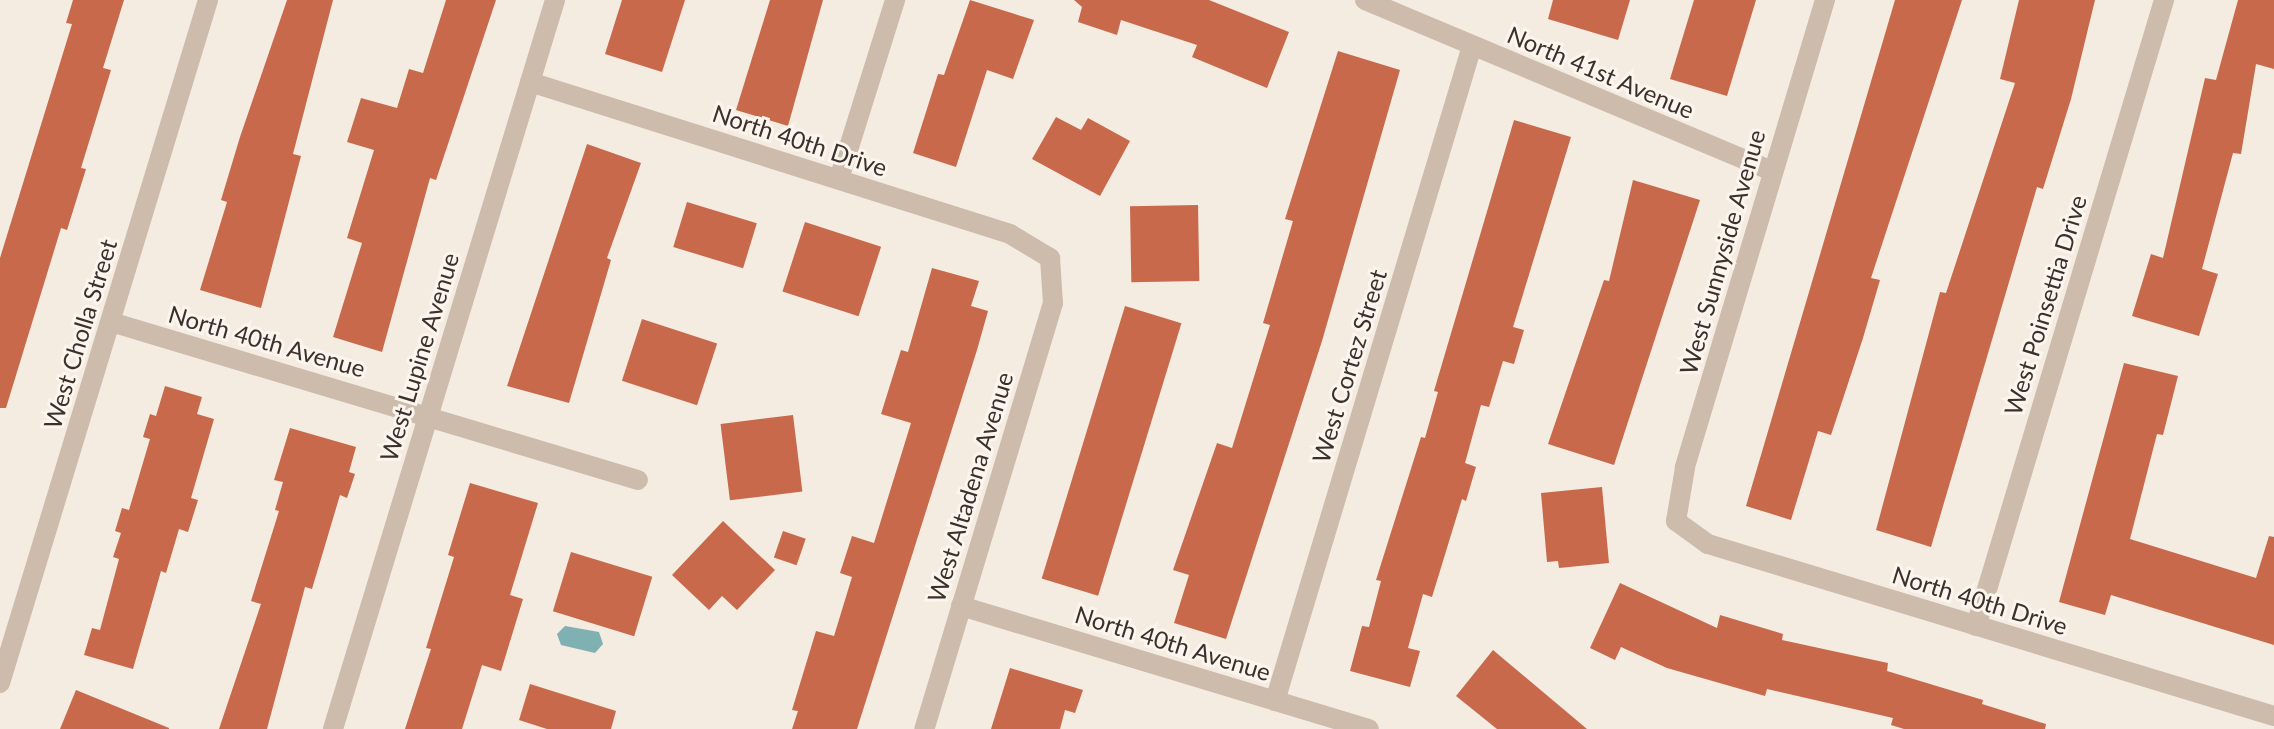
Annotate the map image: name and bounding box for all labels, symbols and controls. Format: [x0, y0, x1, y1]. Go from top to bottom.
street label: North 41st Avenue [1503, 20, 1699, 124]
street label: North 40th Drive [709, 98, 891, 182]
street label: West Sunnyside Avenue [1673, 126, 1771, 378]
street label: West Poinsettia Drive [1998, 192, 2092, 418]
street label: West Cholla Street [37, 236, 123, 432]
street label: West Lupine Avenue [373, 249, 465, 465]
street label: West Cortez Street [1306, 266, 1392, 466]
street label: North 40th Avenue [165, 299, 369, 383]
street label: West Altadena Avenue [921, 368, 1019, 606]
street label: North 40th Drive [1889, 560, 2071, 640]
street label: North 40th Avenue [1071, 599, 1275, 687]

